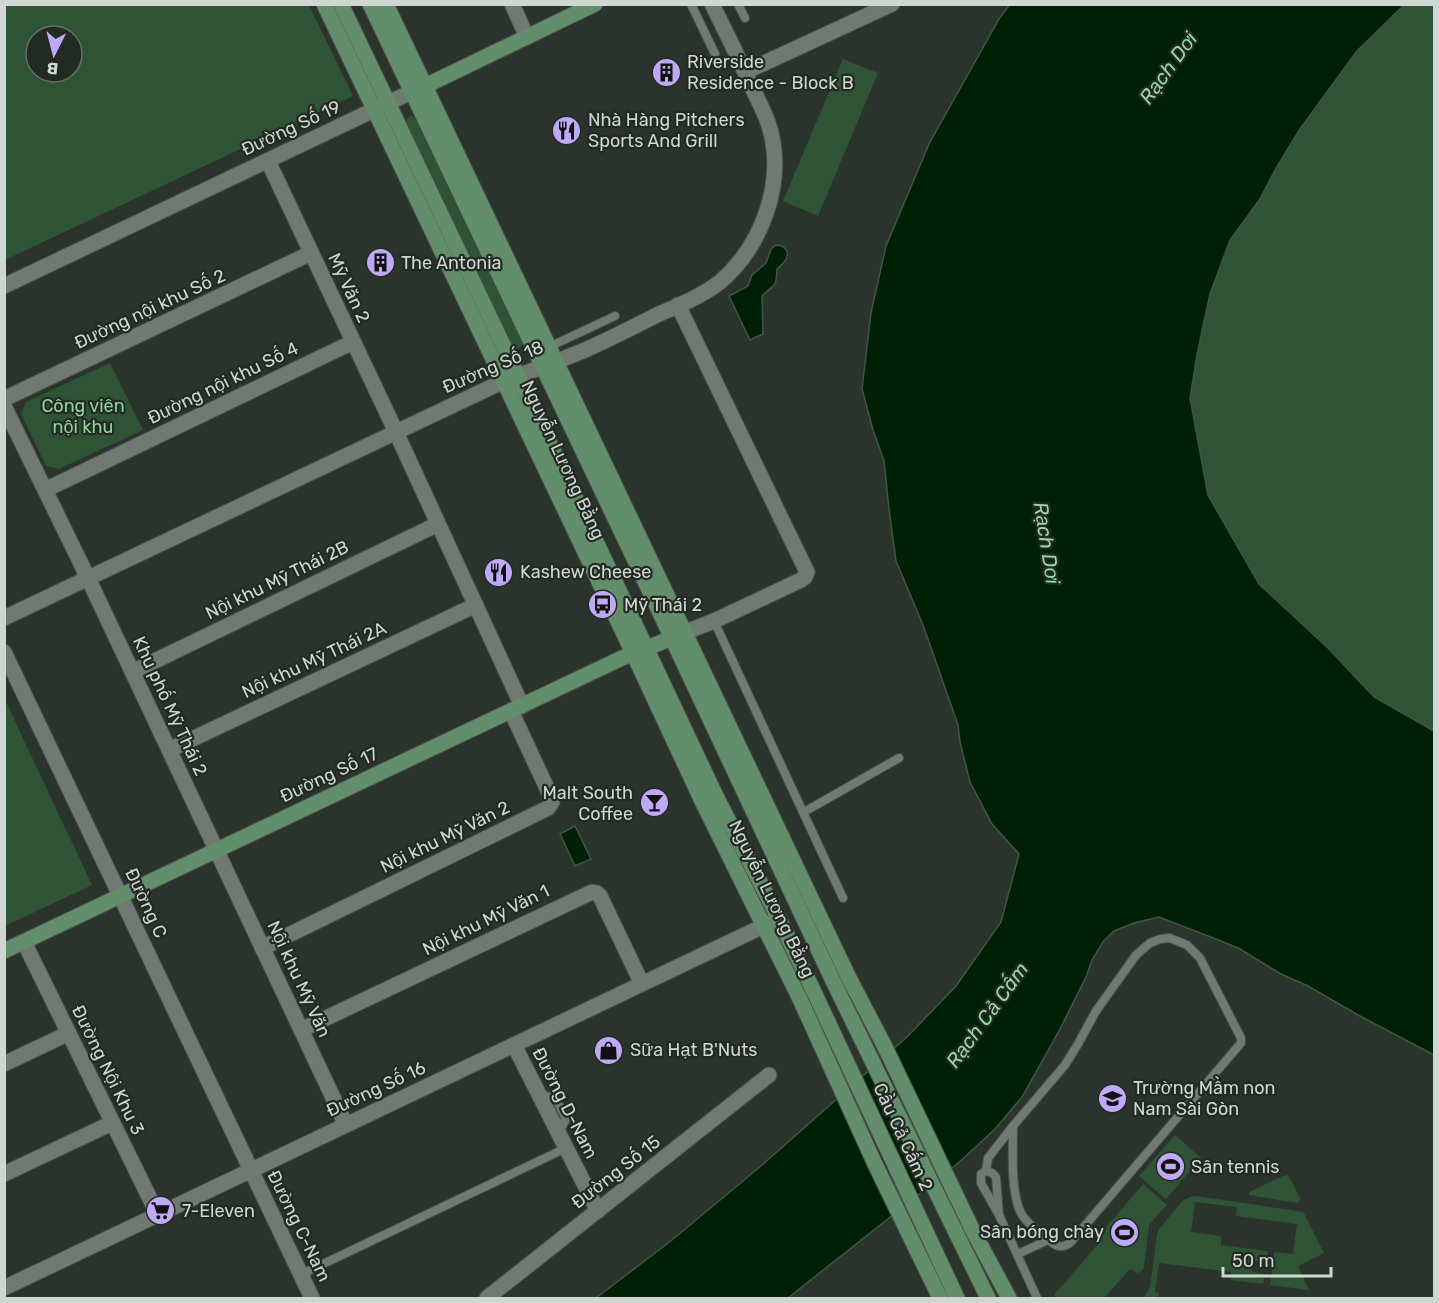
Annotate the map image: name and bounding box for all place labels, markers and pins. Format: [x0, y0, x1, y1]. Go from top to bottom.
place label: Riverside Residence - Block B [687, 51, 854, 94]
building icon: Riverside Residence - Block B [650, 56, 682, 88]
place label: Nhà Hàng Pitchers Sports And Grill [588, 109, 745, 152]
restaurant icon: Nhà Hàng Pitchers Sports And Grill [551, 114, 583, 146]
building icon: The Antonia [364, 247, 396, 279]
place label: The Antonia [401, 252, 501, 274]
restaurant icon: Kashew Cheese [483, 556, 515, 588]
place label: Kashew Cheese [520, 561, 651, 583]
bus stop icon: Mỹ Thái 2 [587, 589, 619, 621]
place label: Mỹ Thái 2 [624, 594, 702, 616]
place label: Malt South Coffee [543, 782, 633, 825]
bar icon: Malt South Coffee [638, 787, 670, 819]
shop icon: Sữa Hạt B'Nuts [593, 1034, 625, 1066]
place label: Sữa Hạt B'Nuts [630, 1039, 757, 1061]
place label: Trường Mầm non Nam Sài Gòn [1133, 1076, 1276, 1120]
school or university icon: Trường Mầm non Nam Sài Gòn [1096, 1082, 1128, 1114]
sports icon: Sân tennis [1154, 1151, 1186, 1183]
place label: Sân tennis [1191, 1156, 1280, 1178]
supermarket icon: 7-Eleven [145, 1195, 177, 1227]
place label: 7-Eleven [182, 1200, 255, 1222]
sports icon: Sân bóng chày [1109, 1216, 1141, 1248]
place label: Sân bóng chày [980, 1221, 1104, 1243]

